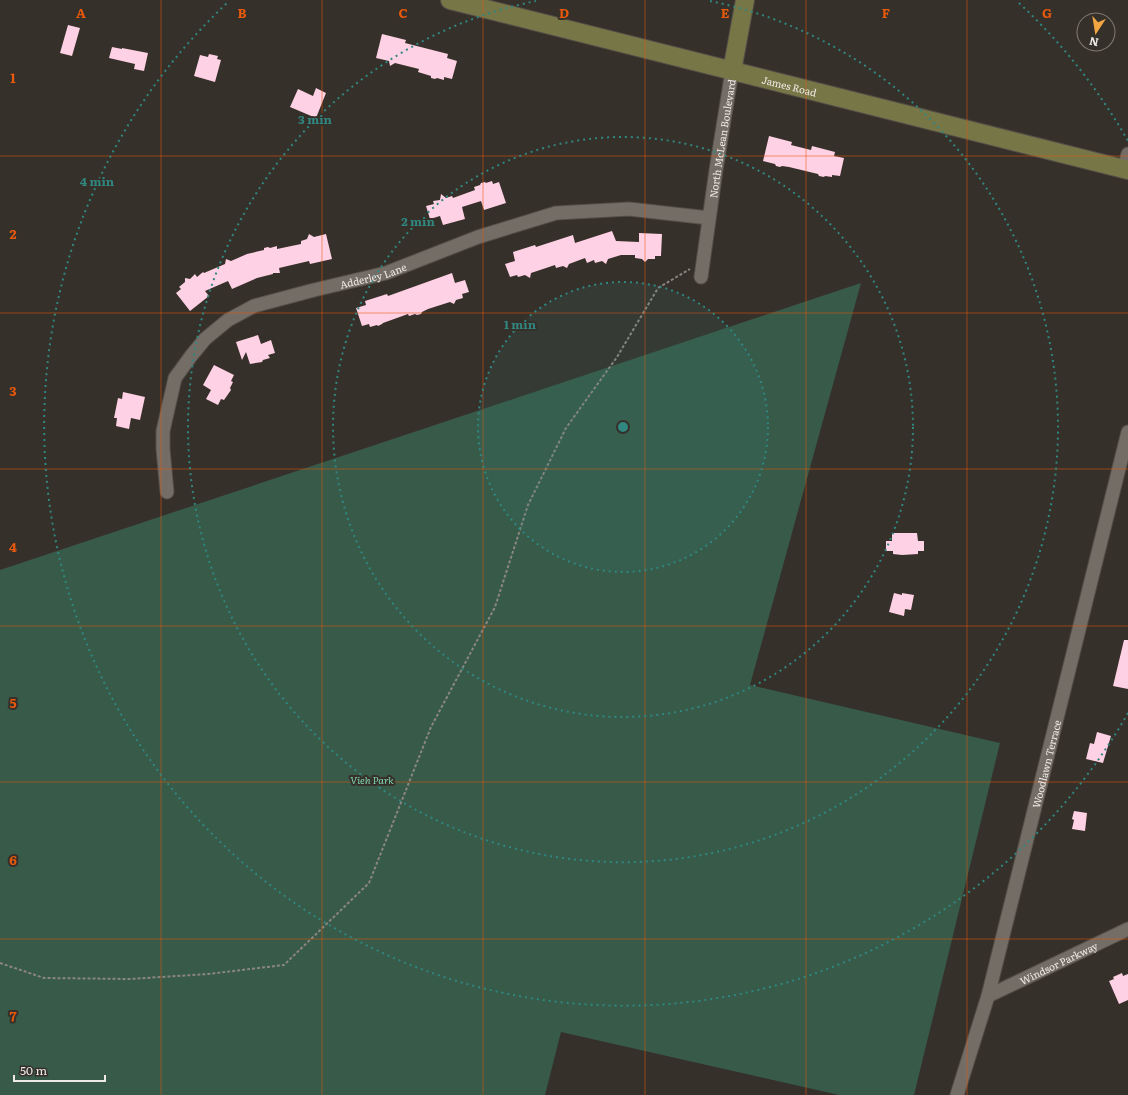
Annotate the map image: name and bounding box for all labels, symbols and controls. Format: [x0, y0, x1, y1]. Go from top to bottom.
text: A [76, 3, 86, 22]
text: B [238, 3, 247, 22]
text: C [398, 3, 408, 22]
text: D [559, 3, 569, 22]
text: E [721, 3, 730, 22]
text: F [882, 3, 890, 22]
text: G [1042, 3, 1052, 22]
north arrow [1076, 12, 1116, 52]
text: N [1088, 34, 1100, 52]
text: 1 [10, 68, 16, 87]
street label: James Road [761, 71, 818, 99]
street label: North McLean Boulevard [705, 78, 738, 199]
text: 3 min [298, 110, 333, 128]
text: 4 min [80, 172, 115, 190]
text: 2 min [401, 212, 435, 230]
text: 2 [10, 224, 17, 243]
street label: Adderley Lane [338, 258, 408, 291]
text: 1 min [504, 315, 537, 333]
text: 3 [9, 381, 17, 400]
centre of rings [616, 420, 630, 434]
text: 4 [9, 537, 17, 556]
text: 5 [9, 693, 17, 712]
street label: Woodlawn Terrace [1027, 718, 1064, 809]
park label: Vieh Park [350, 772, 394, 787]
text: 6 [9, 850, 17, 869]
street label: Windsor Parkway [1017, 937, 1100, 987]
text: 7 [9, 1006, 17, 1025]
scale bar [14, 1057, 105, 1083]
text: 50 m [20, 1061, 47, 1079]

